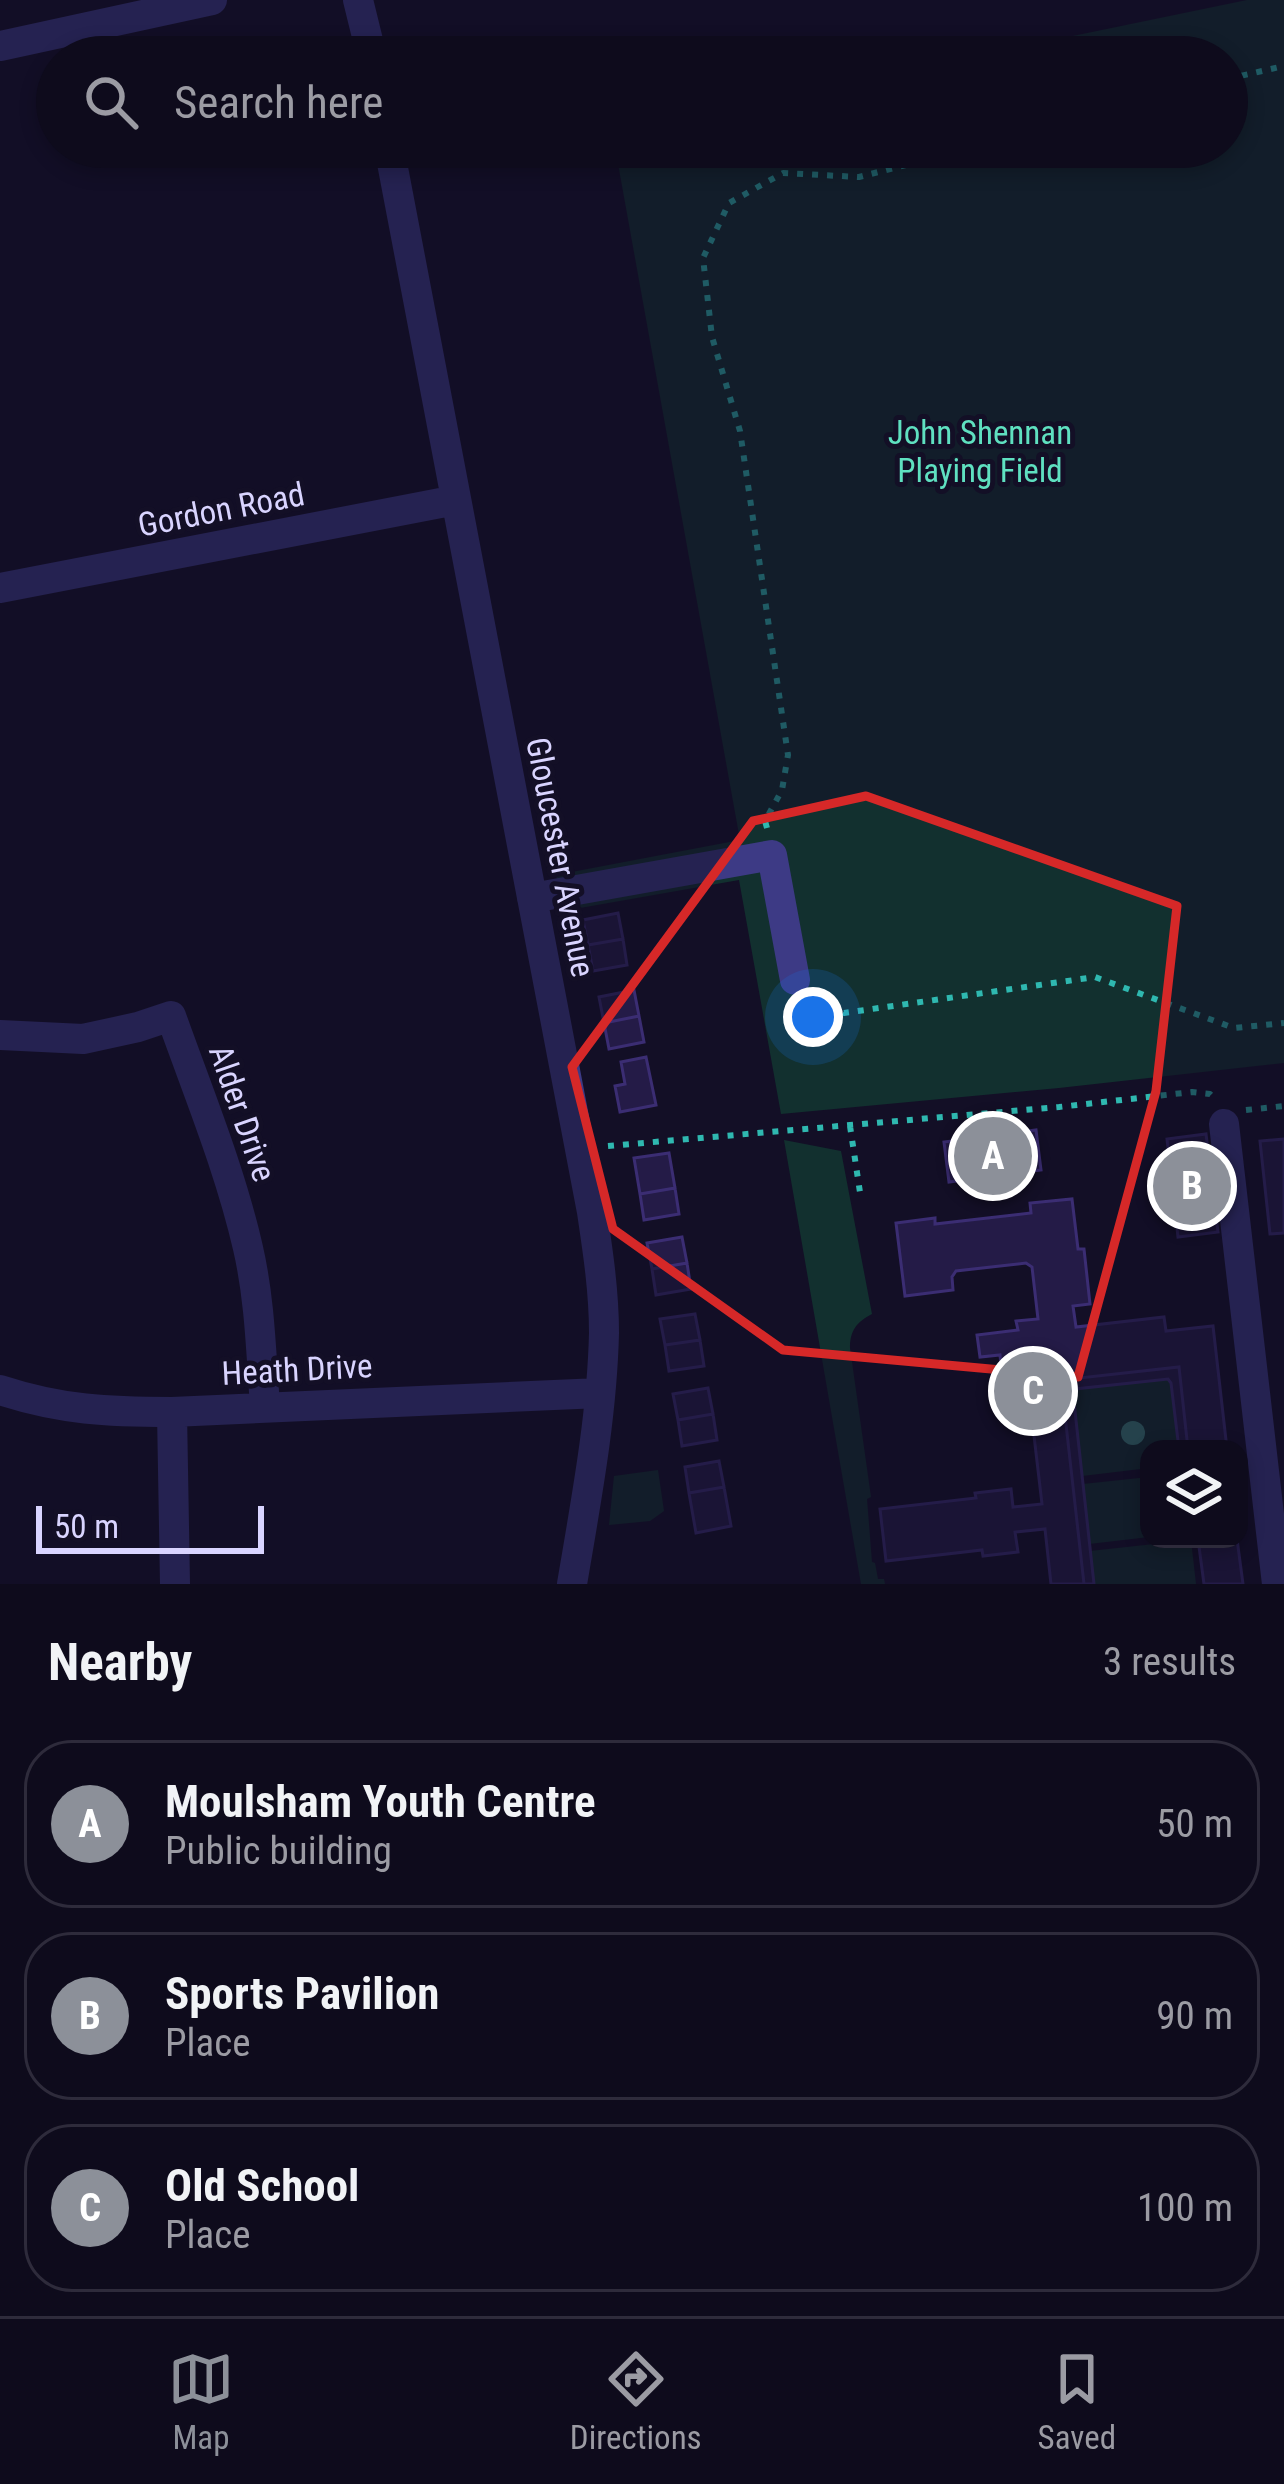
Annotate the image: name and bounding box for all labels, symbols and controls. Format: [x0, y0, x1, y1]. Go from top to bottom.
search box [36, 36, 1248, 168]
icon: search [78, 69, 144, 135]
text: Search here [174, 76, 383, 129]
park label: John Shennan Playing Field [888, 413, 1072, 490]
street label: Gordon Road [135, 474, 308, 545]
street label: Gloucester Avenue [518, 734, 603, 980]
your location [783, 987, 843, 1047]
street label: Alder Drive [201, 1040, 284, 1187]
pin: A [954, 1111, 1032, 1201]
pin: B [1153, 1141, 1231, 1231]
street label: Heath Drive [221, 1346, 373, 1393]
pin: C [994, 1346, 1072, 1436]
map controls [1140, 1440, 1248, 1548]
button: layers [1140, 1440, 1248, 1548]
scale bar [36, 1500, 264, 1553]
text: 50 m [54, 1507, 119, 1546]
text: Nearby [48, 1633, 192, 1692]
text: 3 results [1103, 1639, 1236, 1685]
text: Moulsham Youth Centre [165, 1775, 595, 1828]
text: A [78, 1801, 102, 1847]
text: 50 m [1156, 1801, 1233, 1847]
text: Public building [165, 1828, 392, 1874]
text: Sports Pavilion [165, 1967, 440, 2020]
text: B [79, 1993, 101, 2039]
text: 90 m [1156, 1993, 1233, 2039]
text: Place [165, 2020, 251, 2066]
text: Old School [165, 2159, 359, 2212]
text: C [79, 2185, 101, 2231]
text: 100 m [1137, 2185, 1233, 2231]
text: Place [165, 2212, 251, 2258]
tab: Map [168, 2346, 234, 2457]
tab: Directions [570, 2346, 702, 2457]
tab: Saved [1038, 2346, 1116, 2457]

